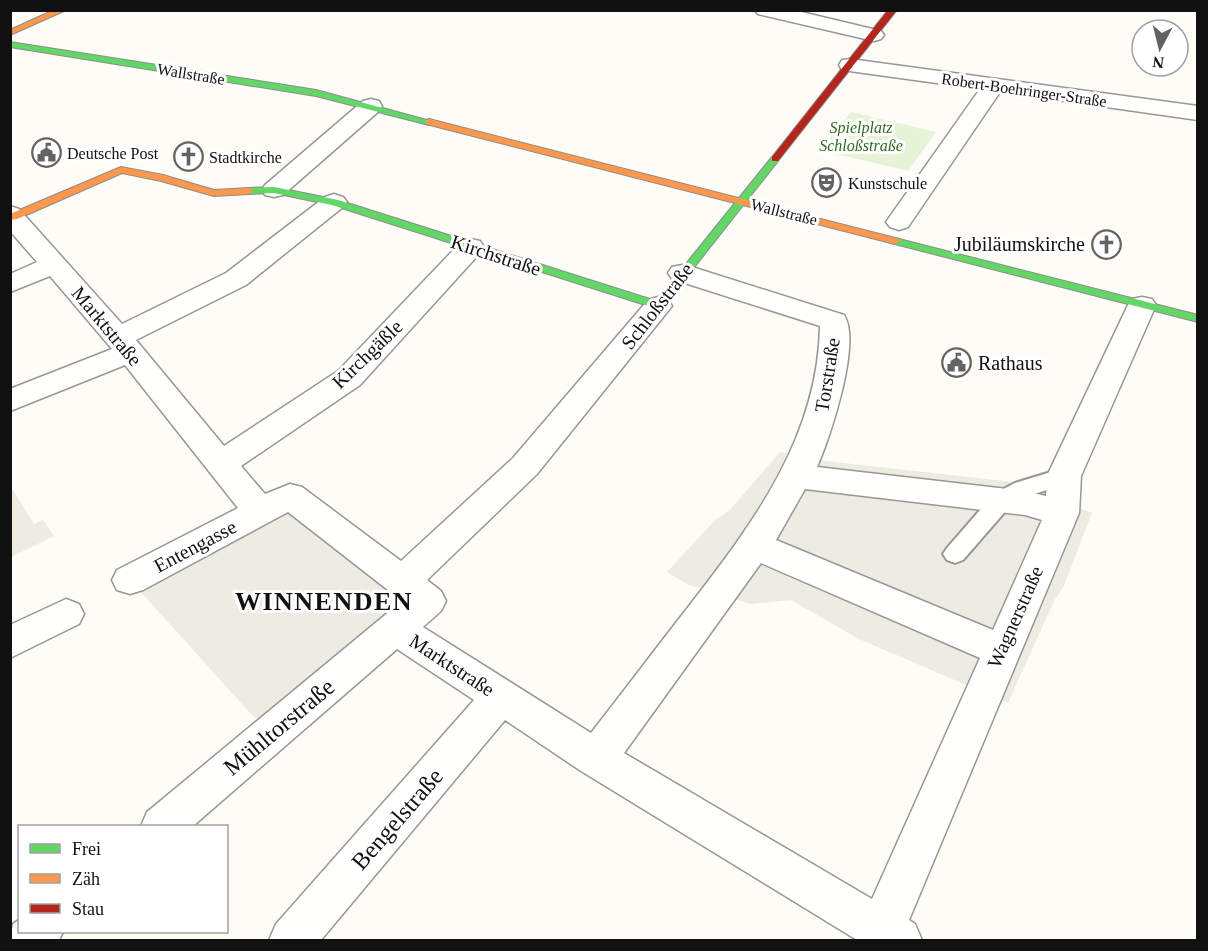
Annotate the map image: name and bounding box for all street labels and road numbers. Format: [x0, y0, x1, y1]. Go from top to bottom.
street label: Wallstraße [156, 60, 226, 88]
street label: Robert-Boehringer-Straße [940, 70, 1108, 111]
street label: Wallstraße [749, 196, 819, 228]
street label: Kirchstraße [448, 230, 544, 280]
street label: Schloßstraße [617, 258, 698, 353]
street label: Marktstraße [68, 282, 147, 370]
street label: Kirchgäßle [327, 315, 407, 393]
street label: Torstraße [810, 336, 844, 414]
street label: Entengasse [150, 515, 240, 578]
street label: Wagnerstraße [983, 562, 1048, 672]
street label: Marktstraße [405, 629, 499, 701]
street label: Mühltorstraße [219, 673, 339, 781]
street label: Bengelstraße [346, 763, 448, 875]

